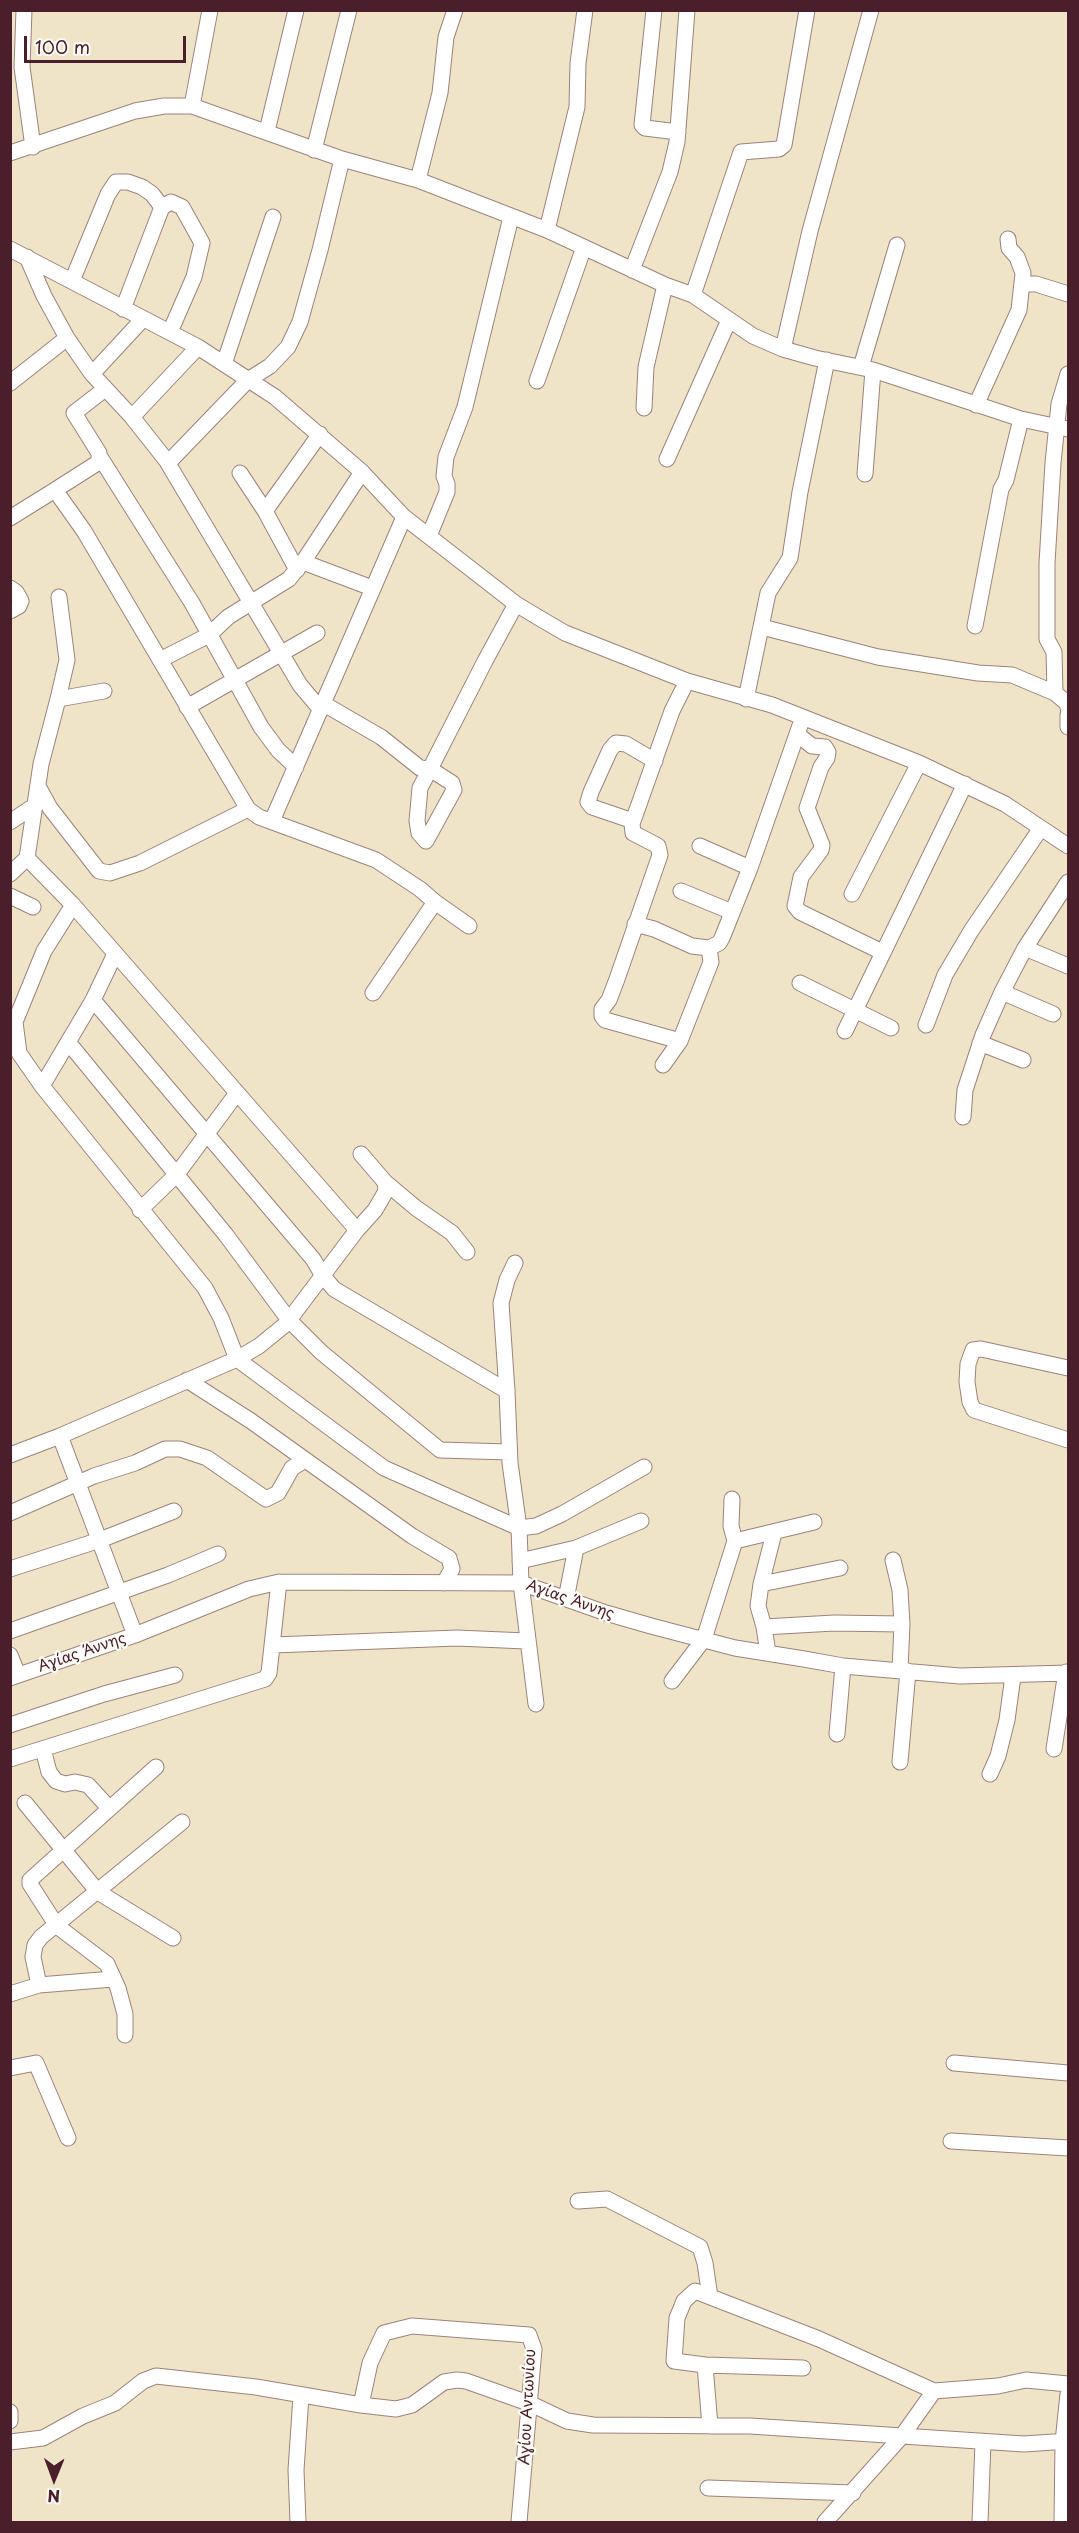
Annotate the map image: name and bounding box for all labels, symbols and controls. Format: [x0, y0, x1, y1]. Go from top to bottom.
scale bar [27, 24, 189, 62]
text: 100 m [35, 33, 90, 60]
street label: Αγίας Άννης [524, 1577, 616, 1623]
street label: Αγίας Άννης [36, 1630, 128, 1676]
street label: Αγίου Αντωνίου [516, 2348, 540, 2466]
north arrow [24, 2449, 84, 2509]
text: N [47, 2485, 60, 2509]

